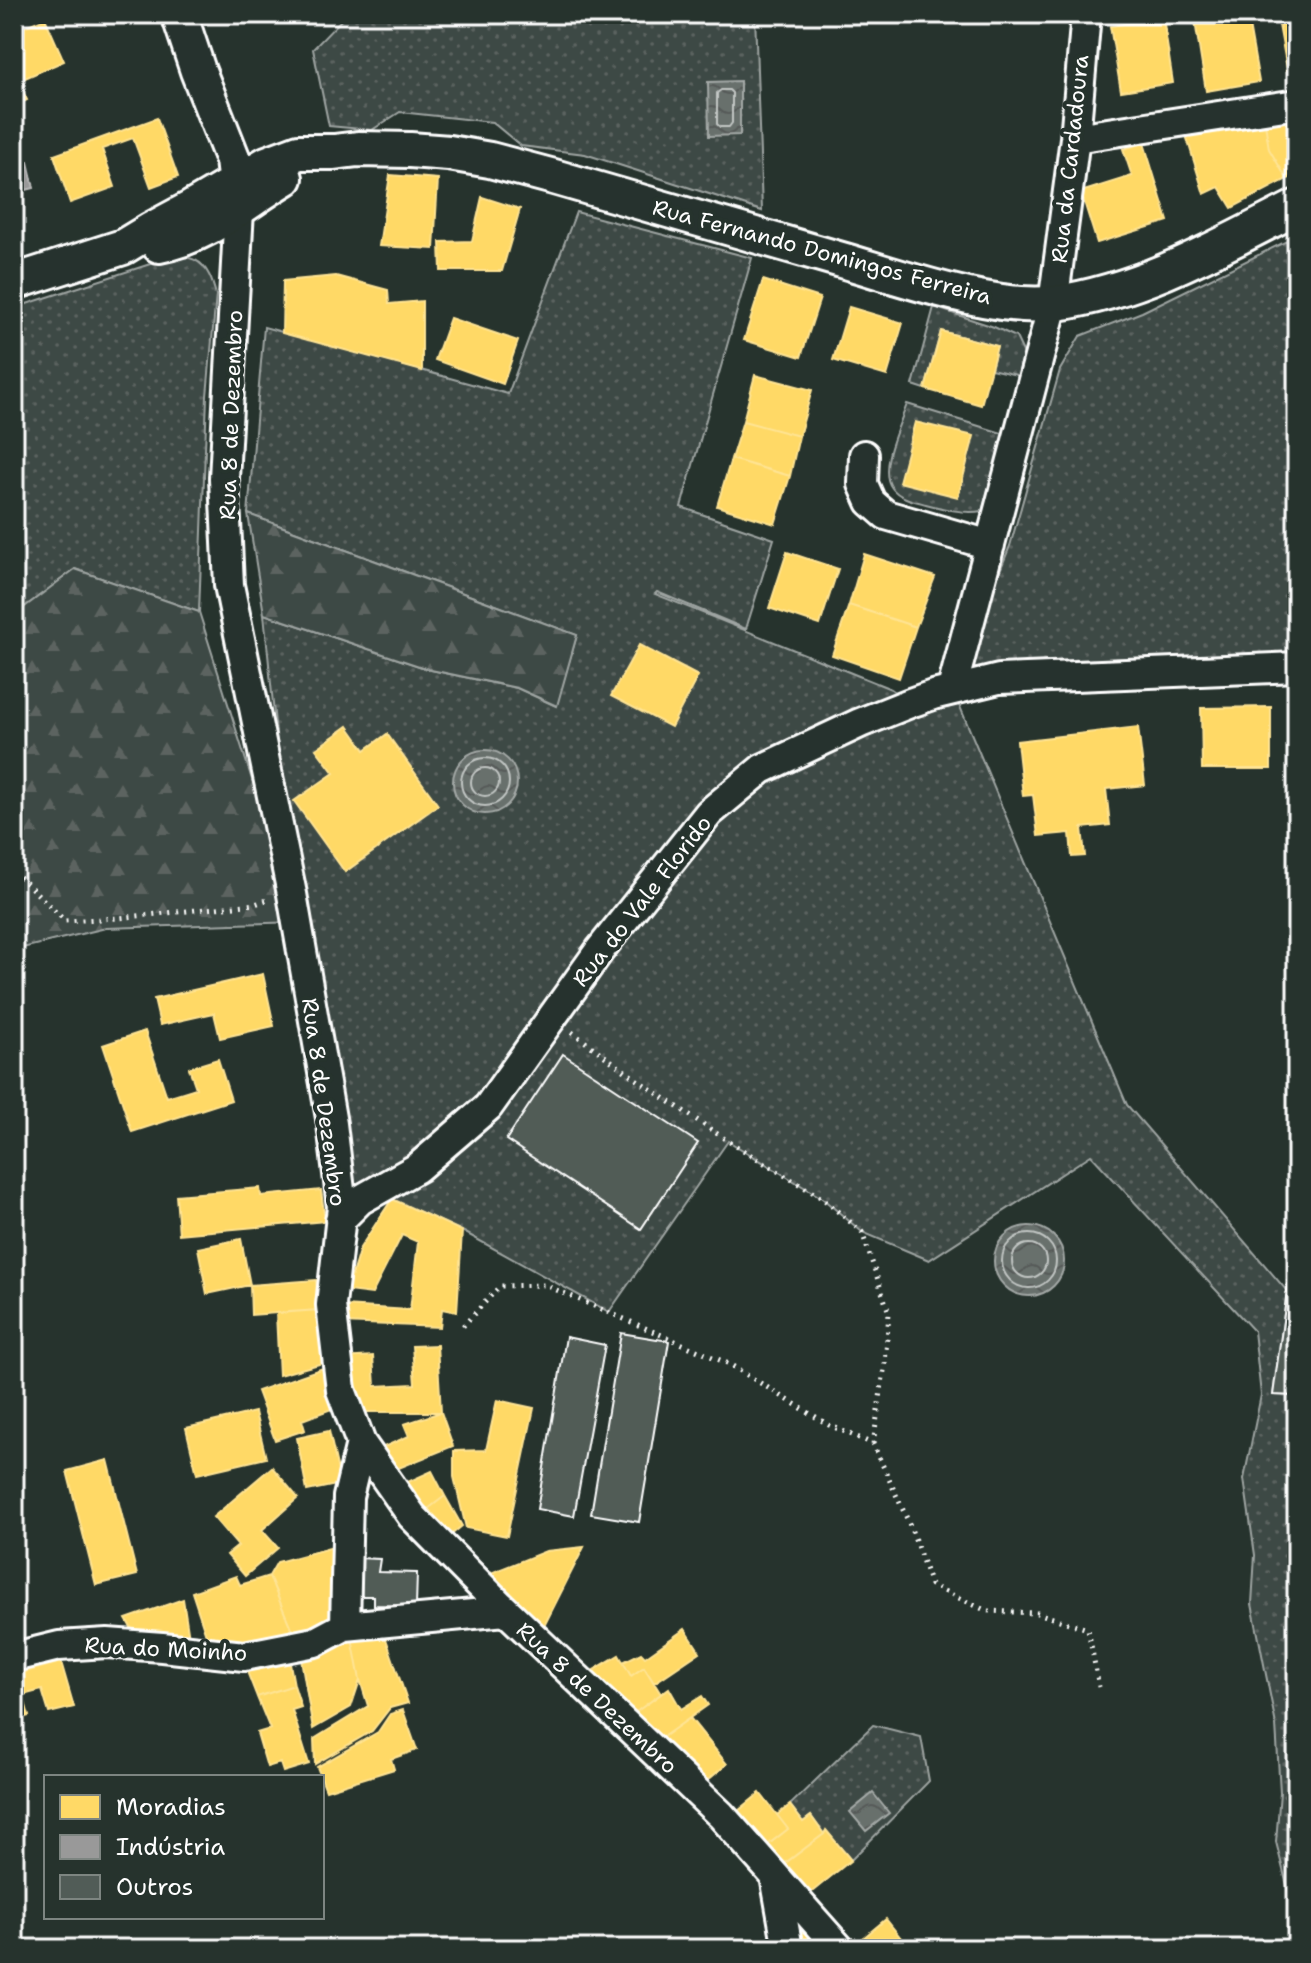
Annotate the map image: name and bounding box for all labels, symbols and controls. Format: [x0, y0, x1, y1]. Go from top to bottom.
street label: Rua da Cardadoura [1045, 53, 1095, 265]
street label: Rua Fernando Domingos Ferreira [649, 193, 995, 311]
street label: Rua 8 de Dezembro [213, 309, 249, 521]
street label: Rua do Vale Florido [566, 809, 718, 993]
street label: Rua 8 de Dezembro [295, 996, 353, 1208]
street label: Rua 8 de Dezembro [510, 1616, 684, 1780]
street label: Rua do Moinho [84, 1630, 248, 1668]
legend [44, 1775, 324, 1919]
text: Moradias [116, 1791, 226, 1823]
text: Indústria [116, 1831, 225, 1863]
text: Outros [116, 1871, 194, 1903]

